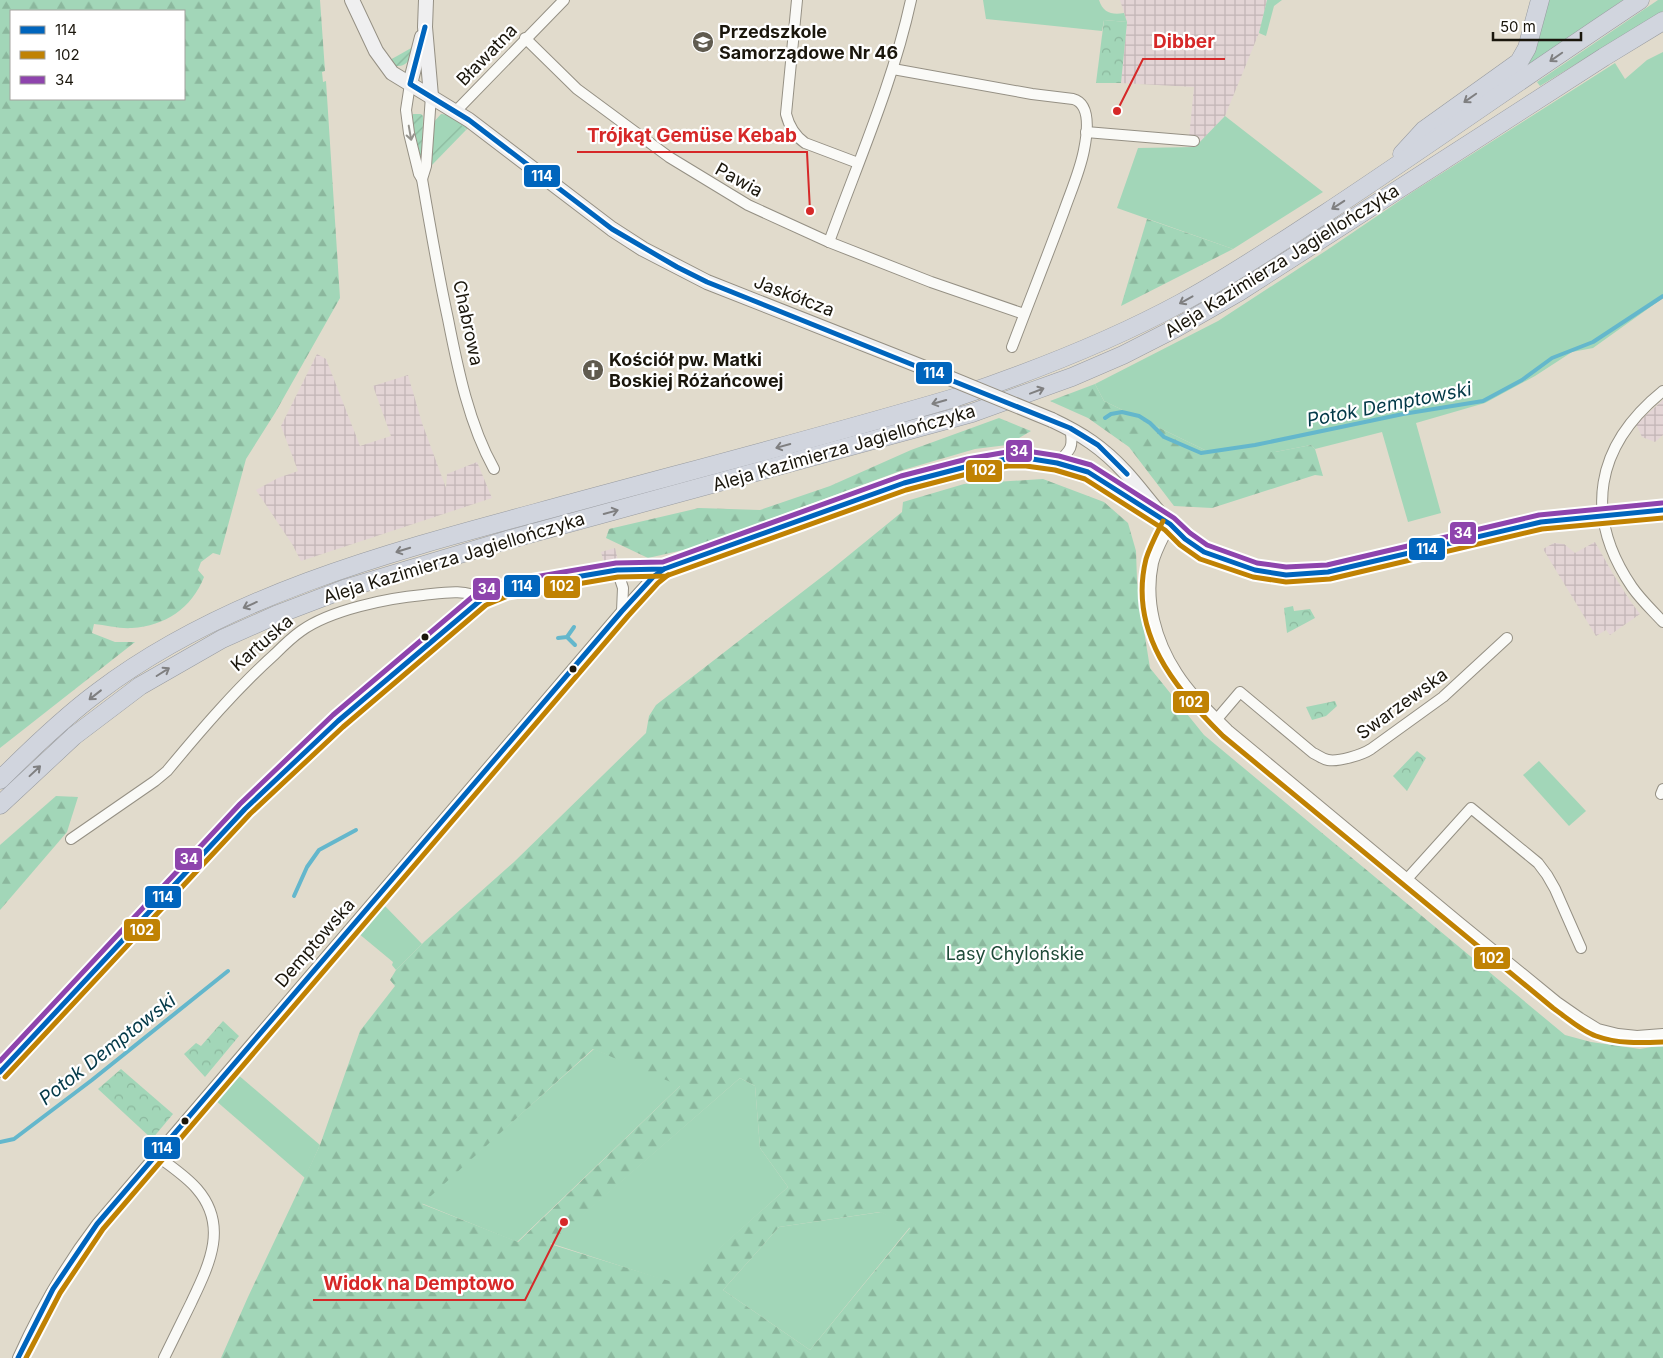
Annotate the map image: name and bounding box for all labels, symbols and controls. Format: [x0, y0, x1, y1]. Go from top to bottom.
legend [10, 10, 185, 100]
scale bar [1493, 10, 1580, 42]
text: 50 m [1500, 17, 1536, 36]
street label: Bławatna [452, 19, 521, 90]
text: 114 [55, 20, 77, 39]
place label: Przedszkole Samorządowe Nr 46 [719, 21, 898, 63]
callout: Dibber [1143, 25, 1225, 59]
school or university icon: Przedszkole Samorządowe Nr 46 [691, 30, 715, 54]
text: Dibber [1153, 30, 1215, 53]
text: 102 [55, 45, 80, 64]
one-way arrow [1549, 52, 1563, 62]
text: 34 [55, 70, 74, 89]
one-way arrow [1464, 92, 1477, 103]
callout: Trójkąt Gemüse Kebab [577, 118, 807, 152]
one-way arrow [405, 124, 415, 140]
text: Trójkąt Gemüse Kebab [587, 124, 797, 147]
street label: Pawia [712, 158, 767, 201]
line badge: 114 [523, 164, 561, 188]
text: 114 [531, 167, 553, 184]
street label: Aleja Kazimierza Jagiellończyka [1161, 179, 1403, 342]
one-way arrow [1332, 200, 1346, 210]
street label: Jaskółcza [751, 271, 837, 320]
street label: Chabrowa [449, 278, 488, 367]
one-way arrow [1179, 296, 1194, 306]
place label: Kościół pw. Matki Boskiej Różańcowej [609, 349, 784, 391]
church icon: Kościół pw. Matki Boskiej Różańcowej [581, 358, 605, 382]
line badge: 114 [915, 361, 953, 385]
text: 114 [923, 364, 945, 381]
water label: Potok Demptowski [1305, 377, 1474, 432]
one-way arrow [1028, 386, 1044, 395]
one-way arrow [932, 398, 948, 408]
street label: Aleja Kazimierza Jagiellończyka [710, 400, 978, 495]
line badge: 34 [1005, 439, 1033, 463]
one-way arrow [775, 441, 791, 451]
text: 34 [1010, 442, 1028, 459]
line badge: 102 [965, 459, 1003, 483]
text: 102 [972, 461, 996, 478]
one-way arrow [603, 507, 619, 516]
street label: Aleja Kazimierza Jagiellończyka [321, 508, 587, 607]
line badge: 34 [1449, 521, 1477, 545]
text: 34 [1454, 524, 1472, 541]
line badge: 114 [1408, 537, 1446, 561]
text: 114 [1416, 540, 1438, 557]
one-way arrow [396, 546, 412, 556]
line badge: 114 [503, 574, 541, 598]
line badge: 102 [543, 575, 581, 599]
line badge: 34 [472, 577, 501, 601]
text: 114 [511, 577, 533, 594]
text: 102 [550, 577, 574, 594]
text: 34 [478, 580, 496, 597]
one-way arrow [243, 600, 258, 610]
street label: Kartuska [226, 610, 297, 675]
unlabelled marker [420, 632, 430, 642]
unlabelled marker [568, 664, 578, 674]
street label: Swarzewska [1352, 664, 1451, 744]
one-way arrow [156, 667, 170, 677]
one-way arrow [89, 689, 102, 700]
line badge: 102 [1172, 690, 1210, 714]
text: 102 [1179, 693, 1203, 710]
one-way arrow [29, 765, 41, 777]
line badge: 34 [174, 847, 203, 871]
text: 34 [180, 850, 198, 867]
line badge: 114 [144, 885, 182, 909]
text: 114 [152, 888, 174, 905]
street label: Demptowska [270, 894, 359, 991]
line badge: 102 [123, 918, 161, 942]
text: 102 [130, 921, 154, 938]
park label: Lasy Chylońskie [946, 943, 1084, 964]
line badge: 102 [1473, 946, 1511, 970]
text: 102 [1480, 949, 1504, 966]
water label: Potok Demptowski [34, 989, 181, 1110]
unlabelled marker [180, 1116, 190, 1126]
line badge: 114 [143, 1136, 181, 1160]
text: 114 [151, 1139, 173, 1156]
callout: Widok na Demptowo [313, 1266, 525, 1300]
text: Widok na Demptowo [323, 1272, 515, 1295]

